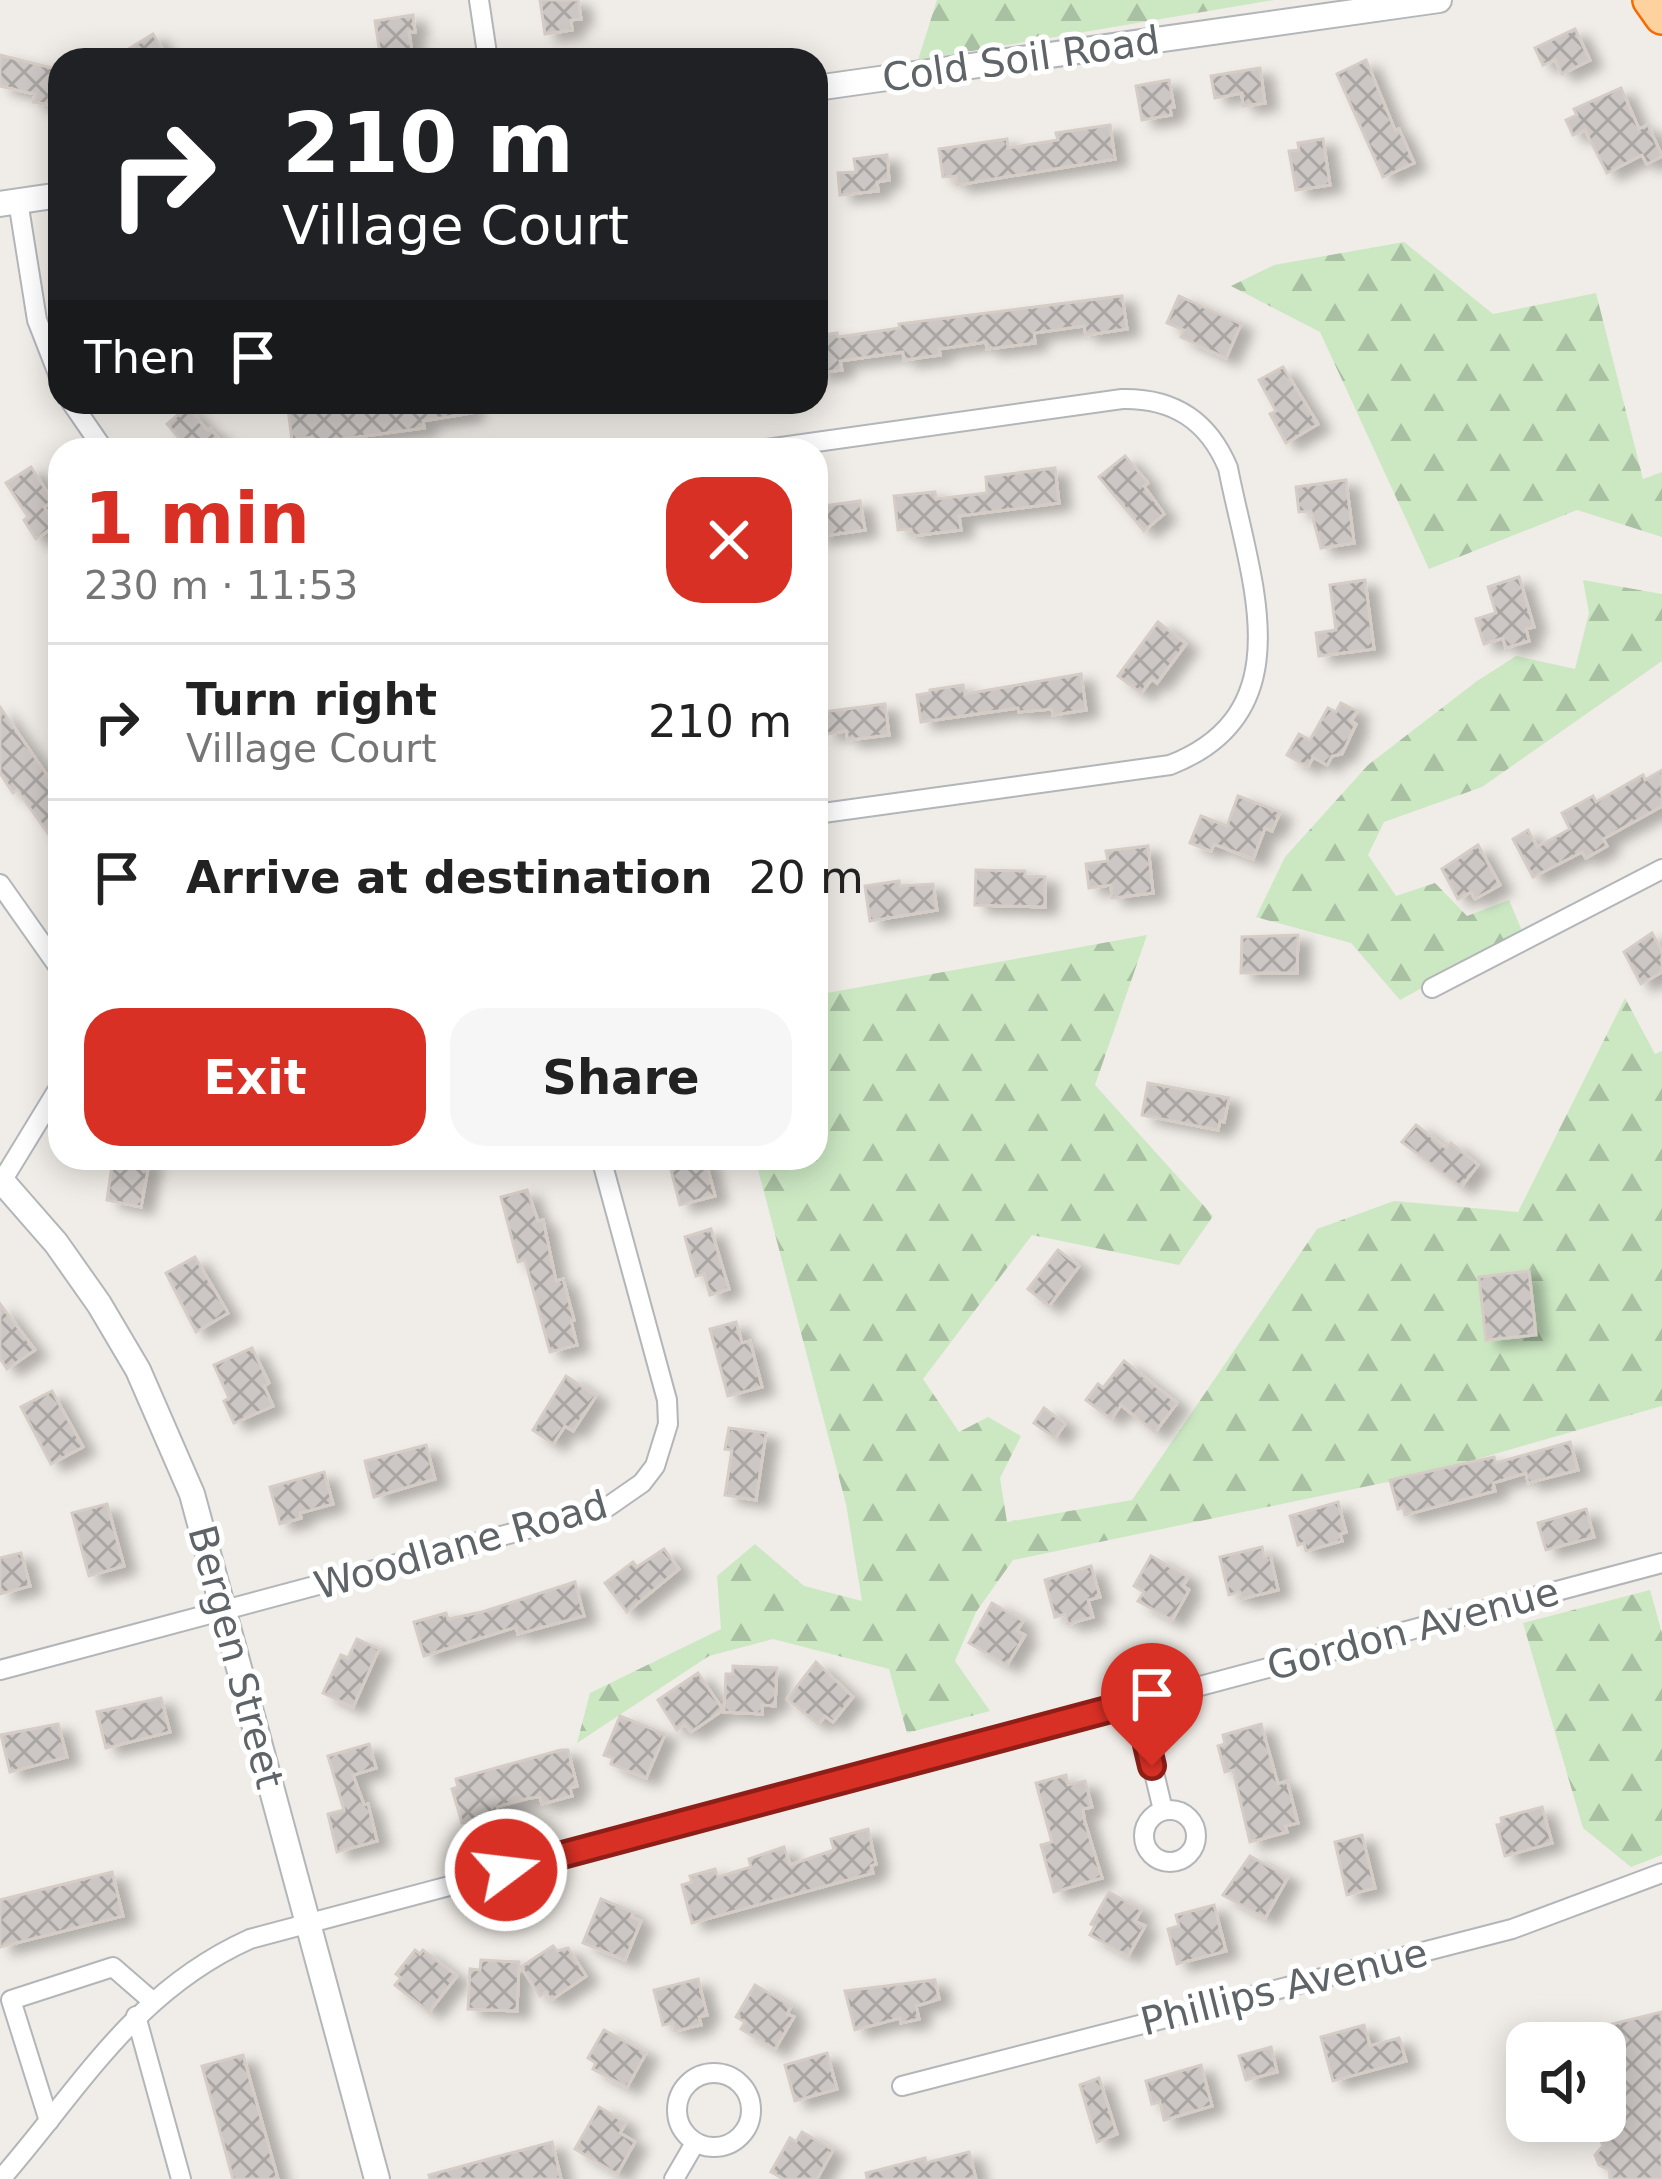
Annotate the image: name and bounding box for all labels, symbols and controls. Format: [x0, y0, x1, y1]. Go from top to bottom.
street label: Cold Soil Road [879, 17, 1163, 101]
text: 210 m [282, 94, 574, 192]
icon: right [84, 96, 240, 252]
text: Village Court [282, 194, 629, 257]
icon: arrive [220, 324, 286, 390]
text: Then [84, 331, 196, 384]
text: 1 min [84, 476, 310, 560]
button: close [666, 477, 792, 603]
text: 230 m · 11:53 [84, 563, 358, 608]
text: Turn right [186, 673, 437, 726]
icon: right [84, 689, 150, 755]
text: 210 m [648, 695, 792, 748]
text: Village Court [186, 726, 437, 771]
icon: arrive [84, 845, 150, 911]
text: Arrive at destination [186, 851, 712, 904]
text: 20 m [748, 851, 864, 904]
button: Exit [84, 1008, 426, 1146]
button: Share [450, 1008, 792, 1146]
street label: Woodlane Road [309, 1482, 613, 1608]
street label: Bergen Street [179, 1521, 293, 1793]
street label: Gordon Avenue [1262, 1568, 1564, 1690]
pin [1101, 1643, 1203, 1766]
icon: arrive [1119, 1661, 1185, 1727]
position arrow [443, 1807, 569, 1933]
street label: Phillips Avenue [1136, 1930, 1432, 2044]
map controls [1506, 2022, 1626, 2142]
button: sound [1506, 2022, 1626, 2142]

